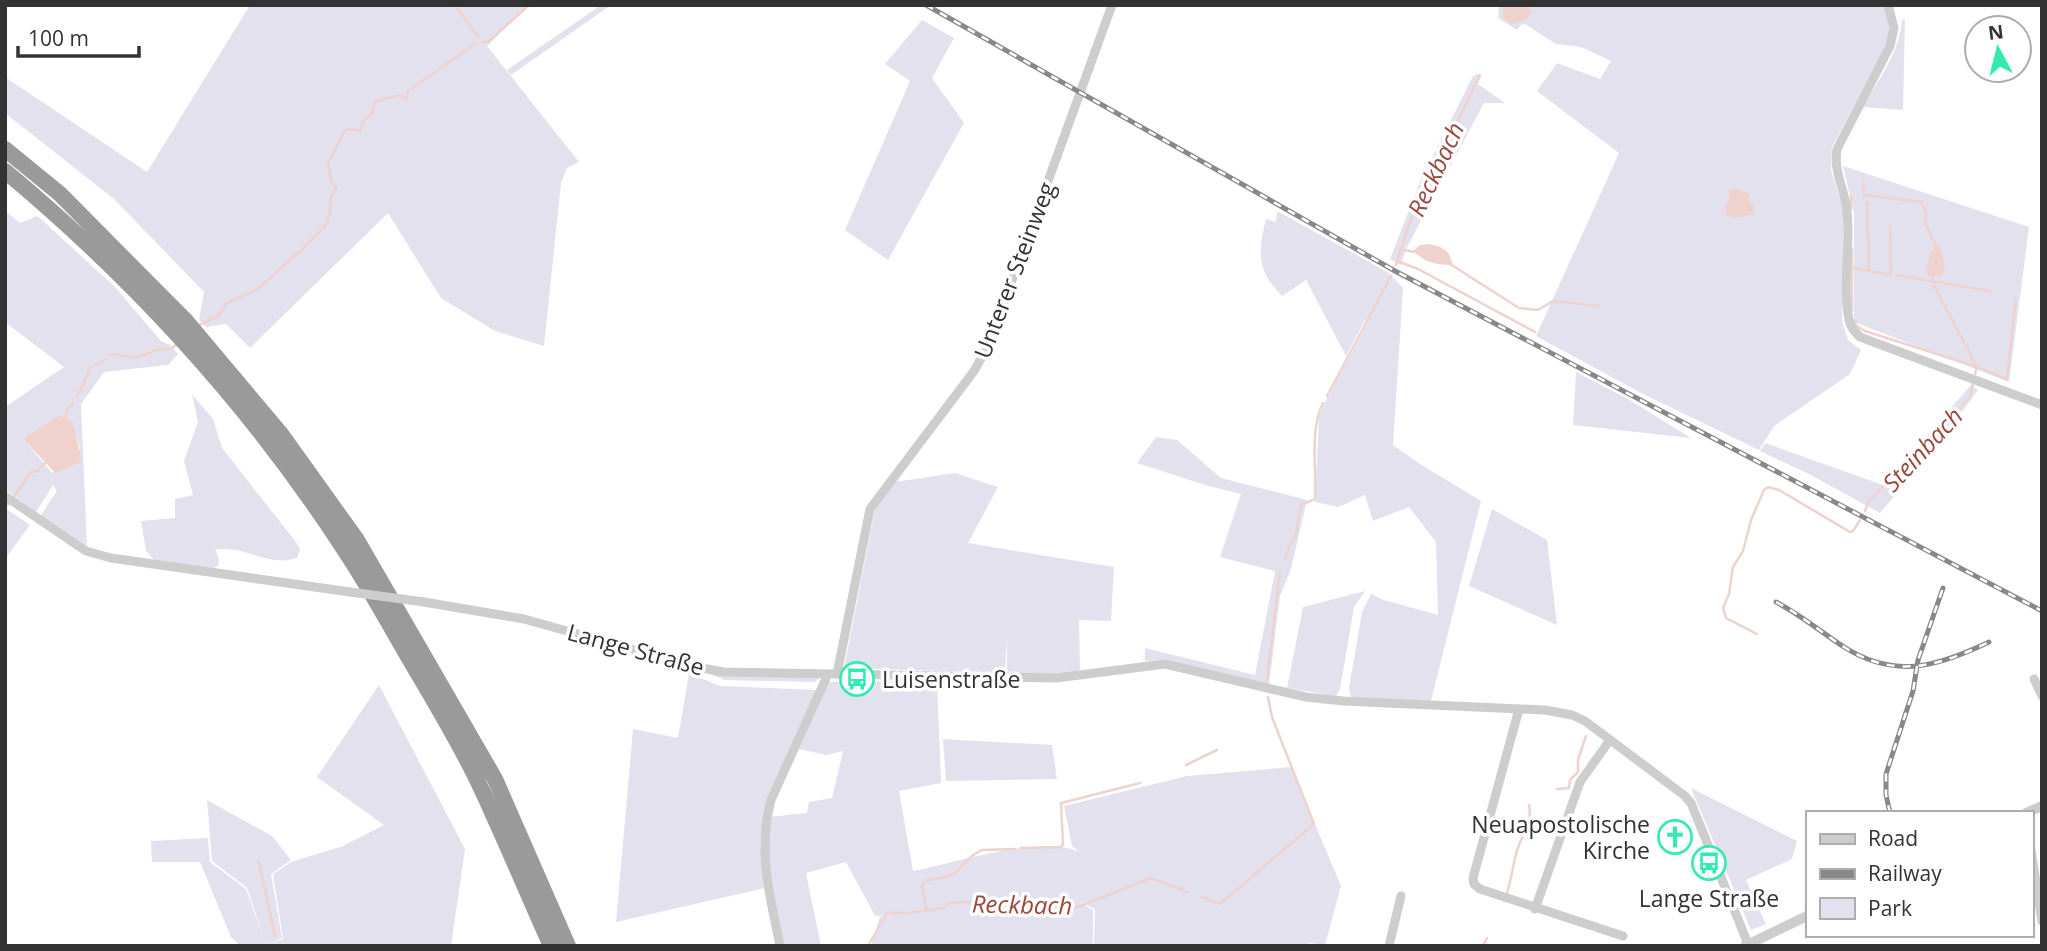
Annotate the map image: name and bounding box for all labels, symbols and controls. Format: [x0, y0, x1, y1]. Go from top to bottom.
scale bar [18, 14, 138, 58]
north arrow [1963, 14, 2033, 84]
text: N [1987, 18, 2005, 46]
text: 100 m [28, 24, 89, 52]
water label: Reckbach [1399, 117, 1471, 221]
street label: Unterer Steinweg [966, 177, 1063, 363]
water label: Steinbach [1874, 400, 1970, 498]
street label: Lange Straße [564, 615, 708, 683]
bus stop icon: Luisenstraße [838, 660, 876, 698]
place label: Luisenstraße [882, 663, 1020, 695]
place label: Neuapostolische Kirche [1471, 808, 1650, 866]
legend [1806, 811, 2033, 937]
church icon: Neuapostolische Kirche [1656, 818, 1694, 856]
text: Road [1868, 824, 1918, 852]
bus stop icon: Lange Straße [1690, 844, 1728, 882]
text: Railway [1868, 859, 1942, 887]
place label: Lange Straße [1639, 882, 1779, 914]
water label: Reckbach [972, 887, 1072, 921]
text: Park [1868, 894, 1912, 922]

